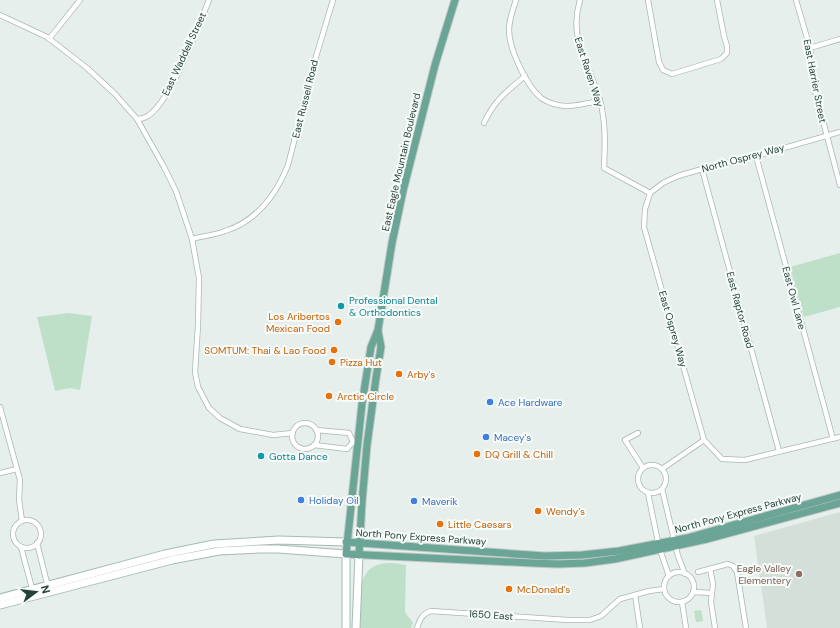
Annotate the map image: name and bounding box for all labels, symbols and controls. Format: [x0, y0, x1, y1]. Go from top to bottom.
street label: East Waddell Street [159, 10, 209, 98]
street label: East Raven Way [572, 35, 607, 109]
street label: East Harrier Street [801, 38, 829, 124]
street label: East Russell Road [289, 58, 321, 140]
street label: East Eagle Mountain Boulevard [379, 92, 423, 232]
street label: North Osprey Way [700, 141, 786, 175]
street label: East Owl Lane [779, 265, 809, 331]
street label: East Raptor Road [723, 270, 757, 350]
street label: East Osprey Way [656, 289, 690, 369]
place label: Professional Dental & Orthodontics [349, 294, 437, 319]
marker: Professional Dental & Orthodontics [336, 301, 346, 311]
place label: Los Aribertos Mexican Food [266, 310, 330, 335]
marker: Los Aribertos Mexican Food [333, 317, 343, 327]
place label: SOMTUM: Thai & Lao Food [204, 344, 326, 357]
marker: SOMTUM: Thai & Lao Food [329, 345, 339, 355]
place label: Pizza Hut [340, 356, 382, 369]
marker: Pizza Hut [327, 357, 337, 367]
place label: Arby's [407, 368, 435, 381]
marker: Arby's [394, 369, 404, 379]
place label: Arctic Circle [337, 390, 394, 403]
marker: Arctic Circle [324, 391, 334, 401]
place label: Ace Hardware [498, 396, 563, 409]
marker: Ace Hardware [485, 397, 495, 407]
place label: Macey's [494, 431, 531, 444]
marker: Macey's [481, 432, 491, 442]
place label: DQ Grill & Chill [485, 448, 553, 461]
marker: DQ Grill & Chill [472, 449, 482, 459]
place label: Gotta Dance [269, 450, 328, 463]
marker: Gotta Dance [256, 451, 266, 461]
street label: North Pony Express Parkway [673, 490, 803, 536]
place label: Holiday Oil [309, 494, 359, 507]
marker: Holiday Oil [296, 495, 306, 505]
place label: Maverik [422, 495, 458, 508]
marker: Maverik [409, 496, 419, 506]
place label: Wendy's [546, 505, 585, 518]
marker: Wendy's [533, 506, 543, 516]
place label: Little Caesars [448, 518, 512, 531]
marker: Little Caesars [435, 519, 445, 529]
street label: North Pony Express Parkway [355, 526, 487, 548]
place label: Eagle Valley Elementery [737, 562, 791, 587]
marker: Eagle Valley Elementery [794, 569, 804, 579]
north arrow [16, 572, 56, 612]
place label: McDonald's [517, 583, 570, 596]
text: N [38, 584, 53, 595]
marker: McDonald's [504, 584, 514, 594]
street label: 1650 East [468, 607, 514, 623]

